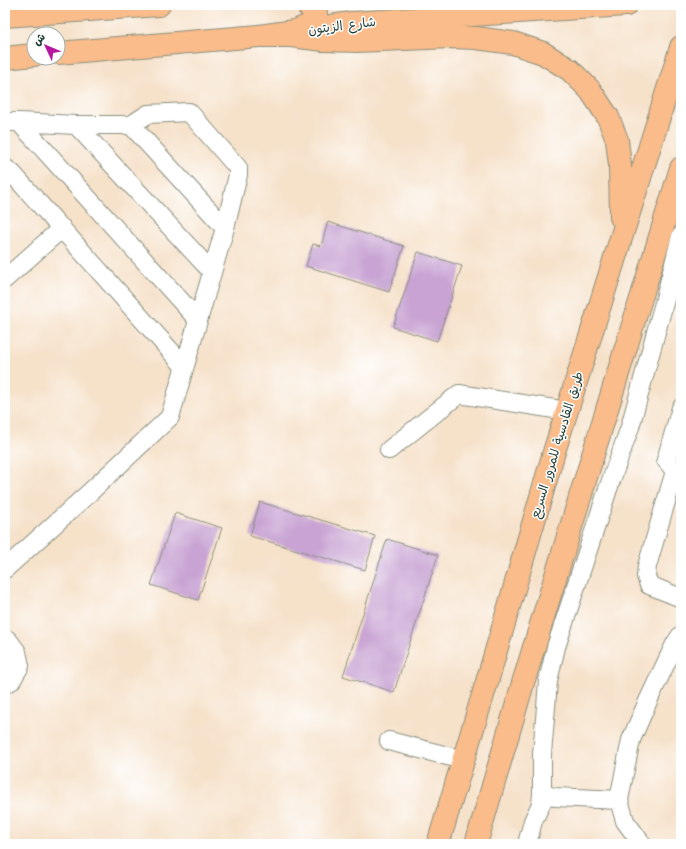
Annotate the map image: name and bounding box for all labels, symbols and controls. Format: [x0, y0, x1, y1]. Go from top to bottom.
street label: شارع الزيتون [307, 13, 377, 39]
north arrow [26, 26, 66, 66]
text: ش [30, 30, 49, 49]
street label: طريق القادسية للمرور السريع [526, 369, 589, 521]

